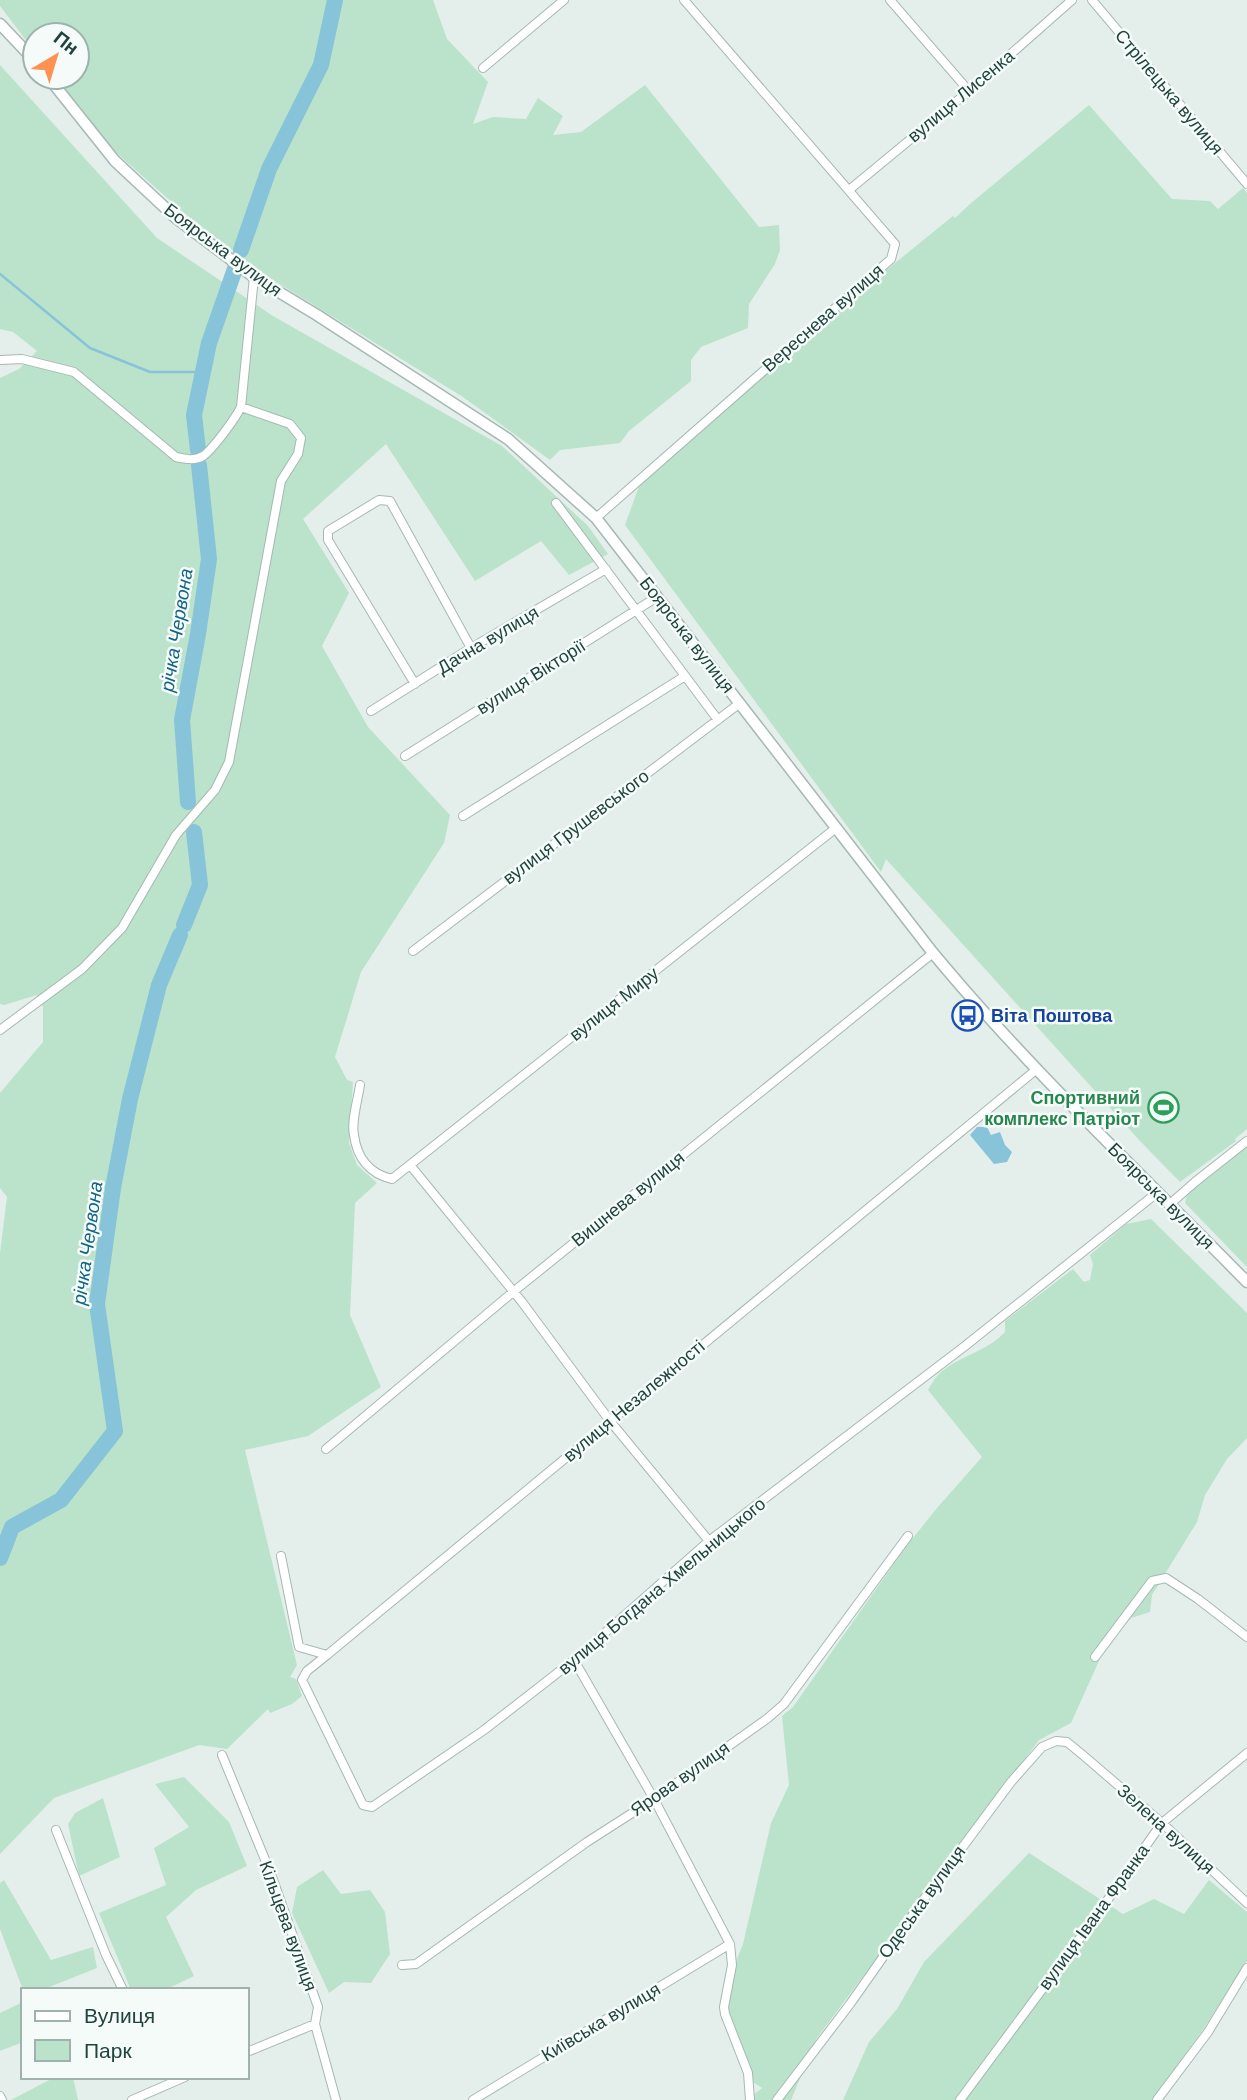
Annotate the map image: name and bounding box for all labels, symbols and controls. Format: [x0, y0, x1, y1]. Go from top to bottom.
north arrow [21, 21, 91, 91]
street label: Стрілецька вулиця [1111, 25, 1227, 159]
text: Пн [50, 27, 83, 59]
street label: вулиця Лисенка [904, 45, 1019, 146]
street label: Боярська вулиця [160, 199, 286, 301]
street label: Вереснева вулиця [758, 260, 888, 376]
water label: річка Червона [156, 567, 197, 694]
street label: Боярська вулиця [636, 573, 738, 697]
street label: Дачна вулиця [434, 602, 542, 678]
street label: вулиця Вікторії [473, 636, 589, 718]
street label: вулиця Грушевського [499, 766, 653, 888]
street label: вулиця Миру [566, 963, 662, 1045]
bus stop icon: Віта Поштова [951, 999, 985, 1033]
place label: Віта Поштова [991, 1006, 1113, 1026]
place label: Спортивний комплекс Патріот [984, 1088, 1140, 1129]
sports icon: Спортивний комплекс Патріот [1146, 1091, 1180, 1125]
street label: Боярська вулиця [1104, 1139, 1218, 1253]
street label: Вишнева вулиця [568, 1147, 688, 1251]
water label: річка Червона [68, 1180, 107, 1307]
street label: вулиця Незалежності [559, 1336, 709, 1466]
street label: вулиця Богдана Хмельницького [554, 1493, 770, 1679]
street label: Ярова вулиця [627, 1738, 733, 1820]
street label: Зелена вулиця [1113, 1780, 1219, 1878]
street label: вулиця Івана Франка [1035, 1840, 1154, 1994]
street label: Одеська вулиця [874, 1842, 970, 1962]
street label: Кільцева вулиця [255, 1858, 321, 1994]
street label: Київська вулиця [538, 1979, 664, 2065]
legend [21, 1988, 248, 2079]
text: Вулиця [84, 2004, 155, 2027]
text: Парк [84, 2039, 132, 2062]

